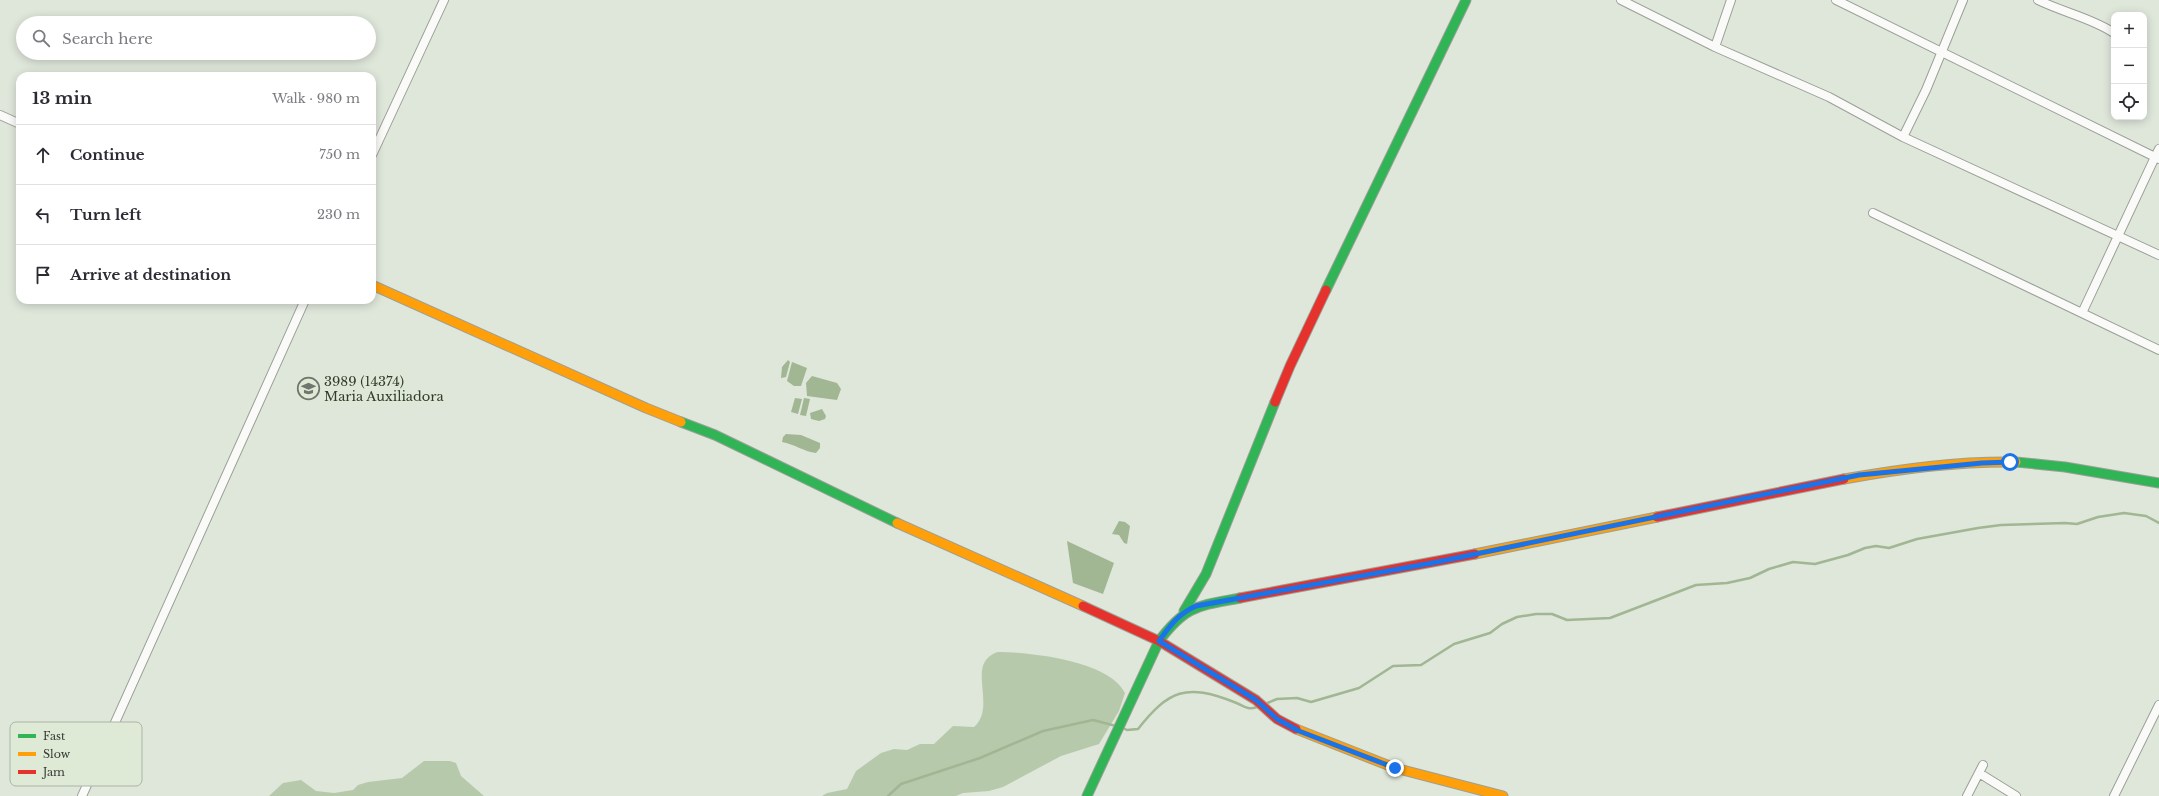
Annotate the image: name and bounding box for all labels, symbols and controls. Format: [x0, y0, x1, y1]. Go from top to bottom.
map controls [2111, 12, 2147, 120]
button: + [2111, 12, 2147, 48]
search box [16, 16, 376, 60]
icon: search [30, 27, 52, 49]
text: Search here [62, 29, 153, 48]
button: − [2111, 48, 2147, 84]
button: locate [2111, 84, 2147, 120]
text: 13 min [32, 88, 92, 109]
text: Walk · 980 m [272, 90, 360, 107]
icon: ahead [32, 144, 54, 166]
text: Continue [70, 145, 145, 164]
text: 750 m [319, 146, 360, 163]
icon: left [32, 204, 54, 226]
text: Turn left [70, 205, 141, 224]
text: 230 m [317, 206, 360, 223]
icon: arrive [32, 264, 54, 286]
text: Arrive at destination [70, 265, 231, 284]
place label: 3989 (14374) Maria Auxiliadora [324, 373, 445, 405]
school or university icon: 3989 (14374) Maria Auxiliadora [295, 375, 321, 401]
route start [2001, 453, 2019, 471]
legend [10, 722, 142, 786]
text: Fast [43, 729, 66, 743]
text: Slow [43, 747, 71, 761]
route end [1386, 759, 1404, 777]
text: Jam [41, 765, 65, 779]

